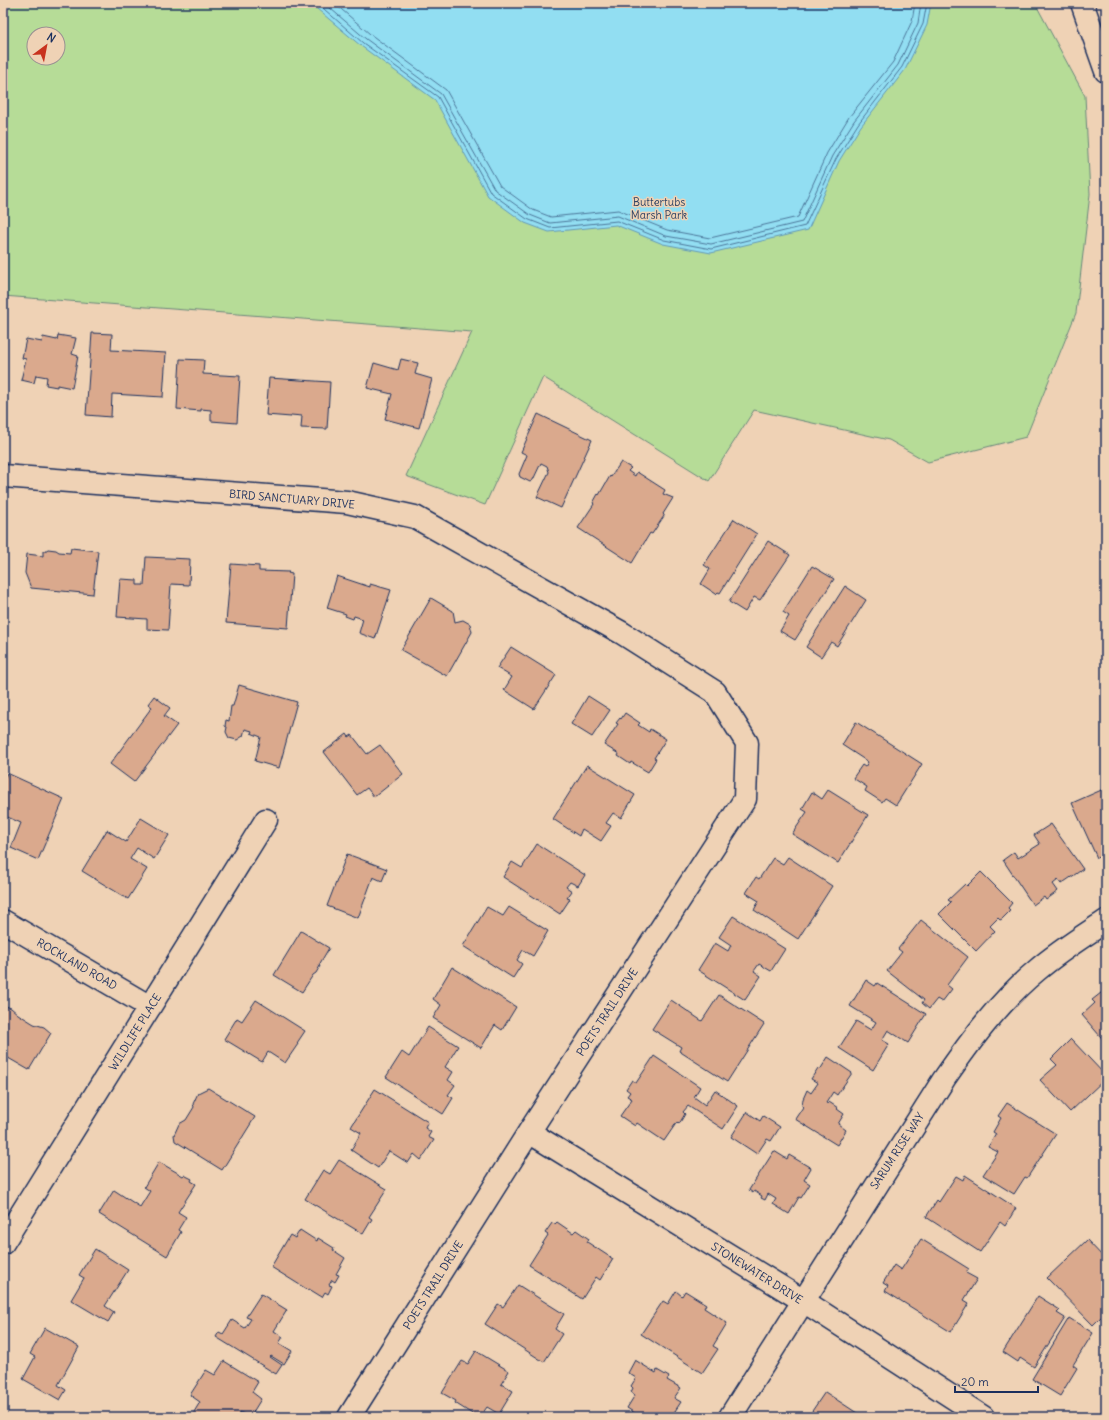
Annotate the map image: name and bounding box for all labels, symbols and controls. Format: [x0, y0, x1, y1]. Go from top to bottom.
north arrow [26, 26, 66, 66]
text: N [44, 30, 58, 45]
park label: Buttertubs Marsh Park [631, 195, 688, 222]
street label: BIRD SANCTUARY DRIVE [229, 487, 355, 511]
street label: ROCKLAND ROAD [34, 935, 120, 993]
street label: POETS TRAIL DRIVE [573, 965, 641, 1059]
street label: WILDLIFE PLACE [106, 991, 164, 1073]
street label: SARUM RISE WAY [867, 1110, 927, 1192]
street label: POETS TRAIL DRIVE [400, 1238, 466, 1332]
street label: STONEWATER DRIVE [709, 1239, 805, 1307]
scale bar [955, 1368, 1038, 1394]
text: 20 m [961, 1374, 989, 1389]

